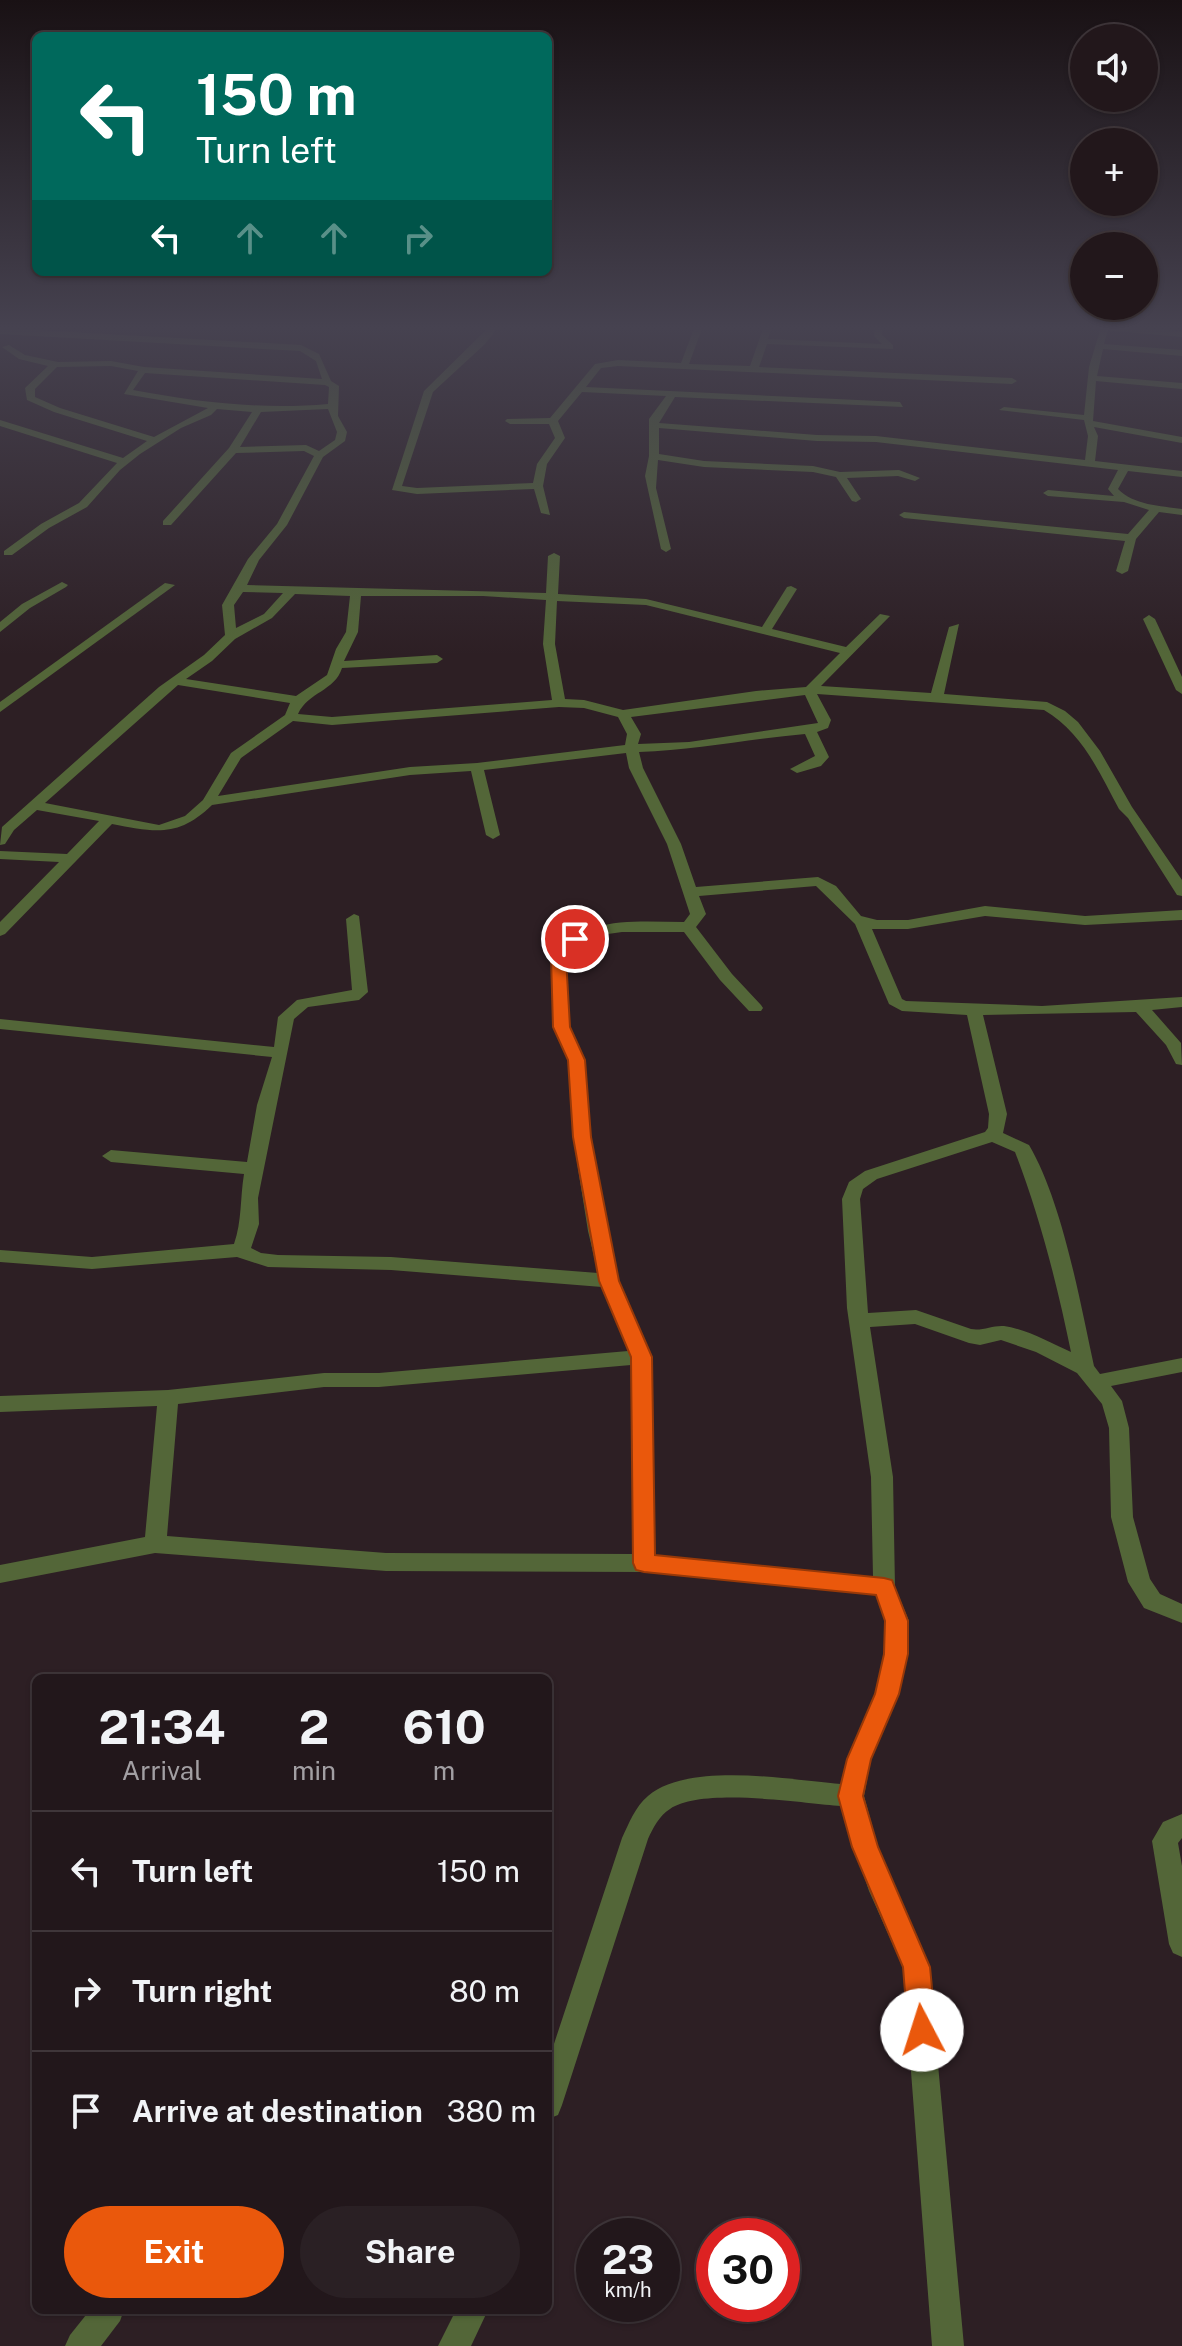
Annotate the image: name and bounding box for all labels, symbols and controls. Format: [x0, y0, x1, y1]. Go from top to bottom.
map controls [1070, 24, 1158, 320]
button: sound [1070, 24, 1158, 112]
text: 150 m [196, 62, 357, 128]
icon: left [64, 64, 168, 168]
button: + [1070, 128, 1158, 216]
text: Turn left [196, 129, 337, 171]
icon: left [144, 216, 188, 260]
icon: ahead [228, 216, 272, 260]
icon: ahead [312, 216, 356, 260]
icon: right [396, 216, 440, 260]
button: − [1070, 232, 1158, 320]
pin [541, 905, 609, 973]
icon: arrive [553, 917, 597, 961]
text: 21:34 [98, 1698, 226, 1755]
text: 2 [299, 1698, 329, 1755]
text: 610 [402, 1698, 486, 1755]
text: Arrival [122, 1755, 202, 1786]
text: min [292, 1755, 336, 1786]
text: m [433, 1755, 455, 1786]
icon: left [64, 1849, 108, 1893]
text: Turn left [132, 1853, 253, 1889]
text: 150 m [437, 1853, 520, 1889]
icon: right [64, 1969, 108, 2013]
text: Turn right [132, 1973, 272, 2009]
text: 80 m [449, 1973, 520, 2009]
position arrow [880, 1988, 964, 2072]
icon: arrive [64, 2089, 108, 2133]
text: Arrive at destination [132, 2093, 423, 2129]
text: 380 m [447, 2093, 536, 2129]
button: Exit [64, 2206, 284, 2298]
button: Share [300, 2206, 520, 2298]
speed limit sign: 30 [696, 2218, 800, 2322]
text: 23 [602, 2236, 654, 2283]
text: km/h [604, 2278, 652, 2302]

